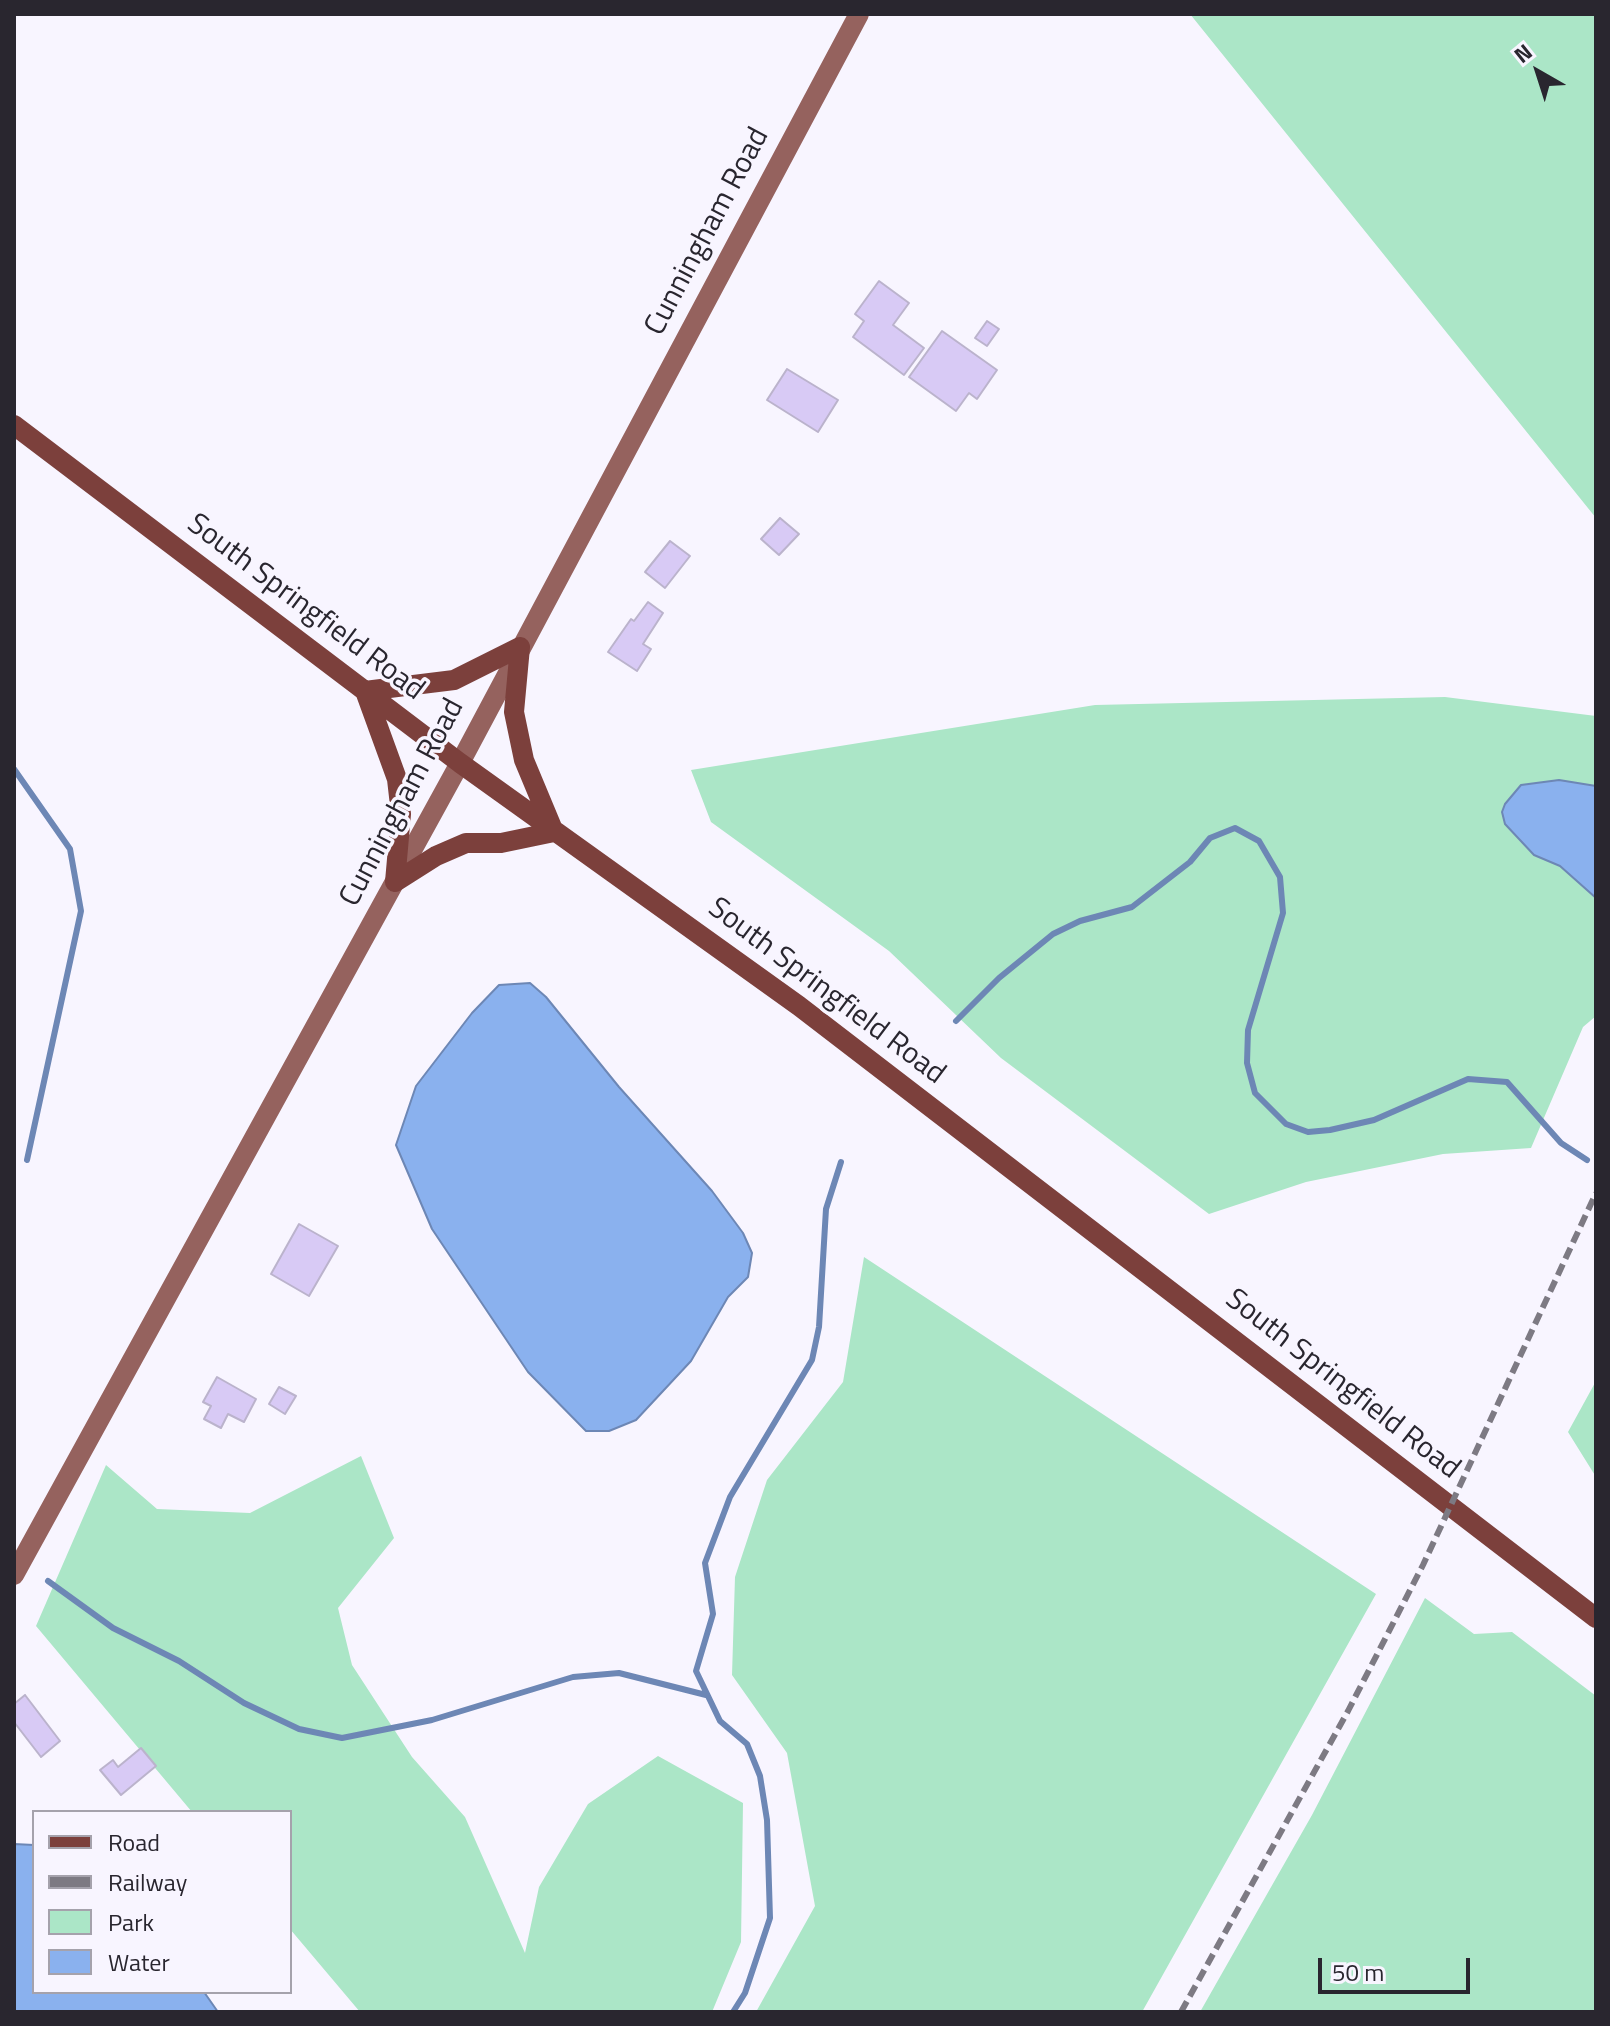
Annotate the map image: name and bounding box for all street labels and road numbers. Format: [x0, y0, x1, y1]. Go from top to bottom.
street label: Cunningham Road [638, 122, 778, 342]
street label: South Springfield Road [179, 507, 431, 709]
street label: Cunningham Road [333, 693, 473, 913]
street label: South Springfield Road [700, 891, 952, 1093]
street label: South Springfield Road [1218, 1282, 1466, 1488]

